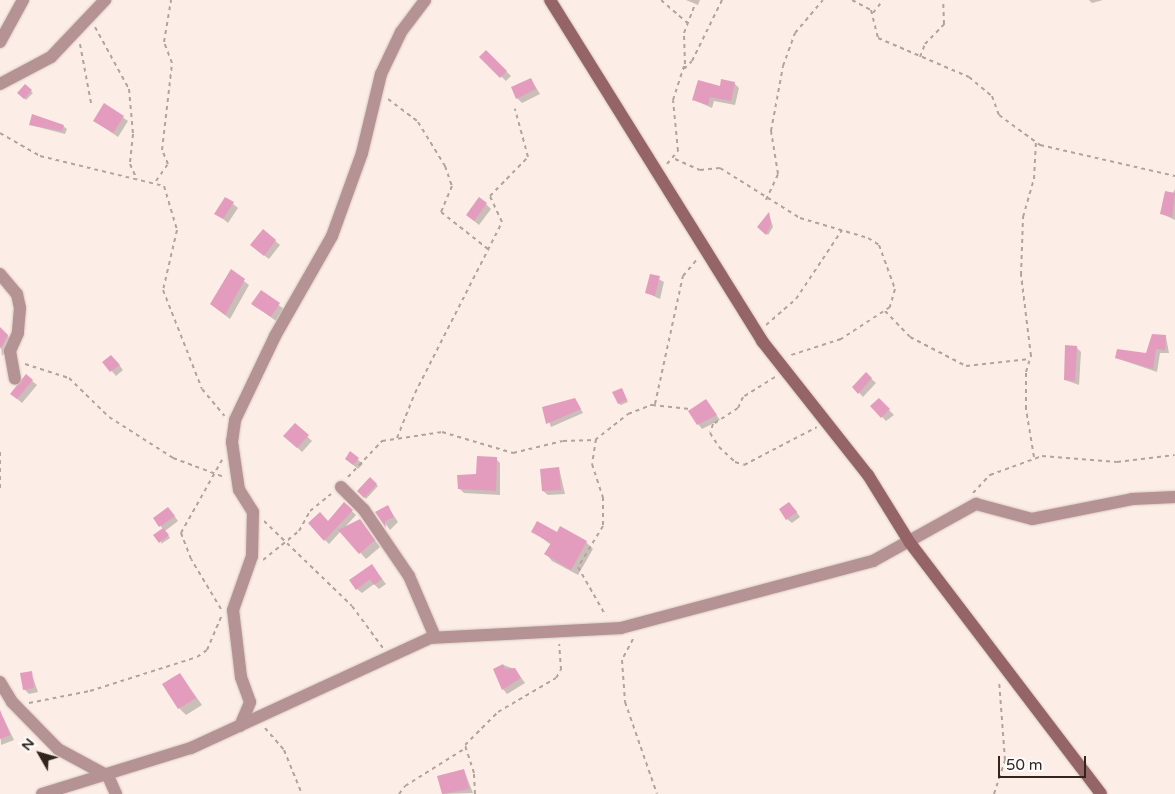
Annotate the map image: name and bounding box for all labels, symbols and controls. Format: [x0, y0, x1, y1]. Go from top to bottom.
north arrow [15, 729, 65, 779]
text: N [18, 735, 38, 754]
scale bar [1000, 746, 1088, 778]
text: 50 m [1006, 756, 1043, 774]

